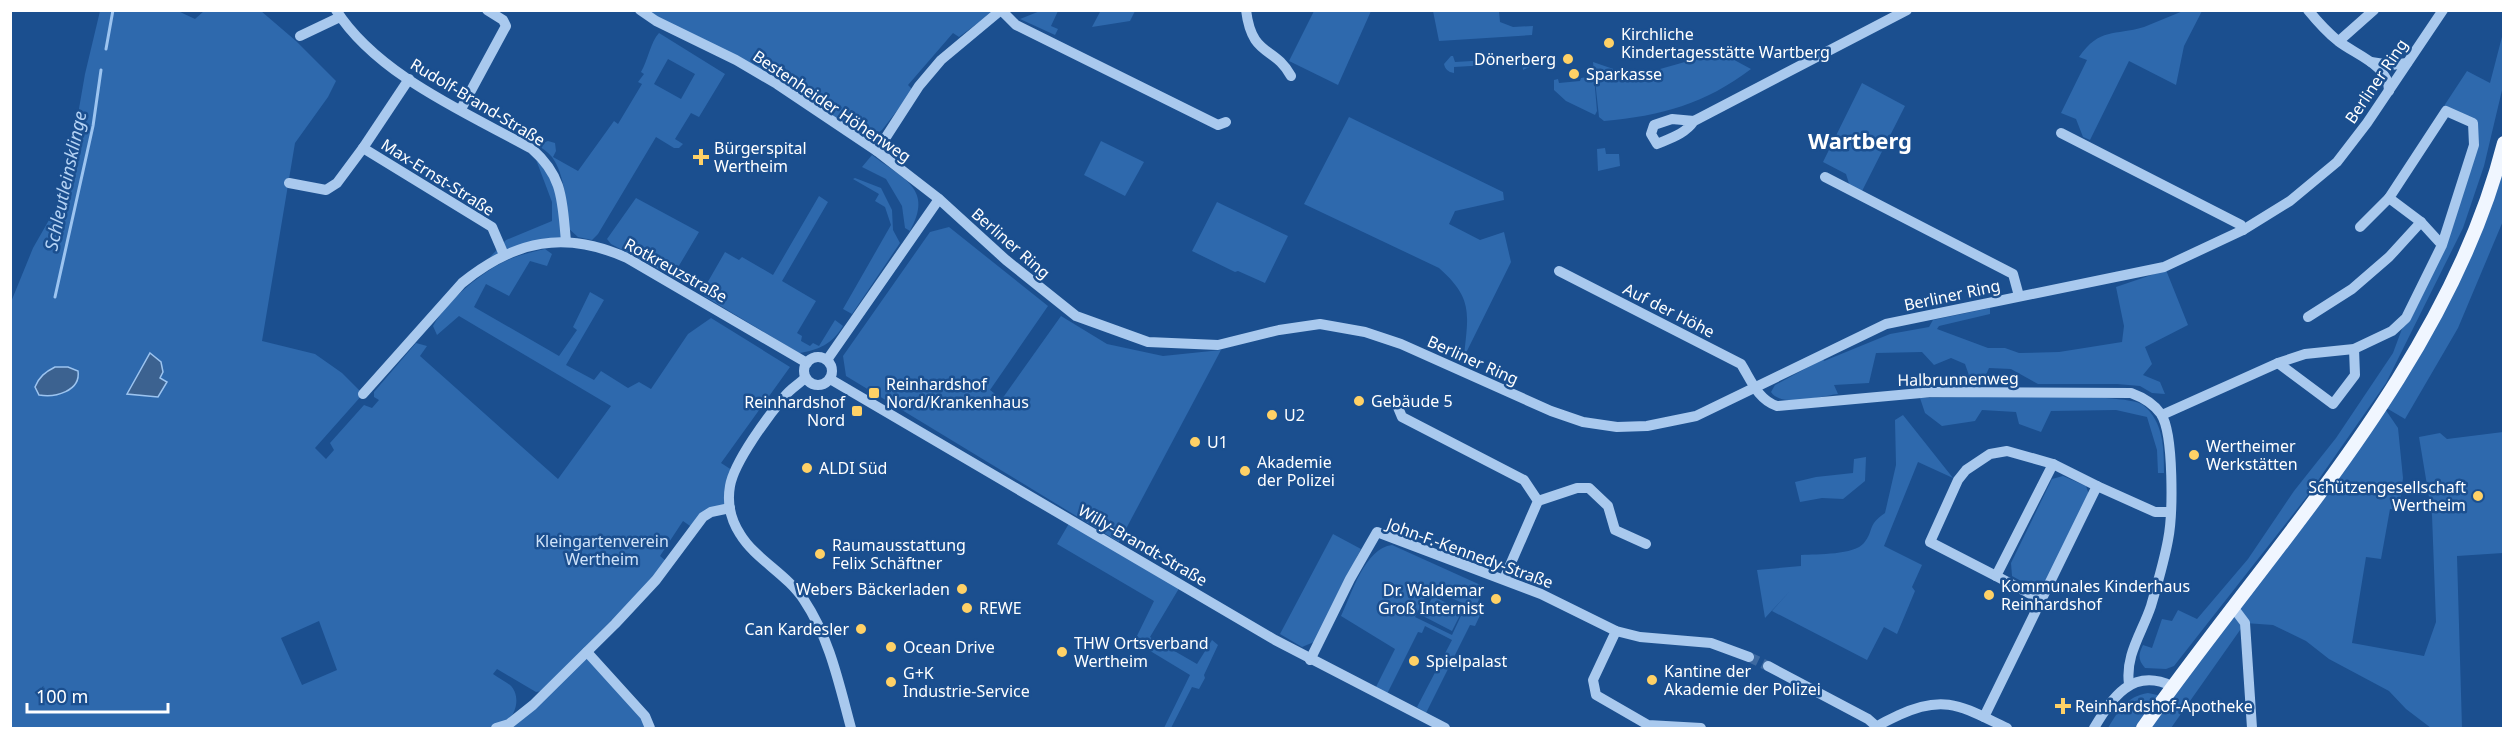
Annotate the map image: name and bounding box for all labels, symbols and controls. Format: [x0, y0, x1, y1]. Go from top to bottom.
place label: Kirchliche Kindertagesstätte Wartberg [1621, 23, 1830, 63]
street label: Berliner Ring [2340, 34, 2412, 128]
marker: Kirchliche Kindertagesstätte Wartberg [1602, 36, 1616, 50]
street label: Bestenheider Höhenweg [749, 45, 915, 167]
place label: Dönerberg [1474, 48, 1556, 70]
marker: Dönerberg [1561, 52, 1575, 66]
street label: Rudolf-Brand-Straße [406, 53, 550, 151]
place label: Sparkasse [1586, 63, 1662, 85]
marker: Sparkasse [1567, 67, 1581, 81]
water label: Schleutleinsklinge [39, 109, 92, 253]
district label: Wartberg [1808, 125, 1912, 155]
street label: Max-Ernst-Straße [377, 133, 499, 221]
place label: Bürgerspital Wertheim [714, 137, 807, 177]
marker: Bürgerspital Wertheim [692, 148, 710, 166]
street label: Berliner Ring [967, 203, 1055, 283]
street label: Rotkreuzstraße [621, 233, 731, 307]
street label: Berliner Ring [1902, 274, 2002, 316]
street label: Auf der Höhe [1620, 278, 1718, 342]
street label: Berliner Ring [1424, 330, 1522, 390]
street label: Halbrunnenweg [1897, 367, 2019, 391]
place label: Reinhardshof Nord/Krankenhaus [886, 373, 1029, 413]
marker: Reinhardshof Nord/Krankenhaus [867, 386, 881, 400]
place label: Gebäude 5 [1371, 390, 1453, 412]
place label: Reinhardshof Nord [744, 391, 846, 431]
marker: Gebäude 5 [1352, 394, 1366, 408]
marker: Reinhardshof Nord [850, 404, 864, 418]
place label: U2 [1284, 404, 1305, 426]
marker: U2 [1265, 408, 1279, 422]
place label: U1 [1207, 431, 1228, 453]
marker: U1 [1188, 435, 1202, 449]
place label: Wertheimer Werkstätten [2206, 435, 2298, 475]
marker: Wertheimer Werkstätten [2187, 448, 2201, 462]
place label: Akademie der Polizei [1257, 451, 1335, 491]
place label: ALDI Süd [819, 457, 887, 479]
marker: ALDI Süd [800, 461, 814, 475]
marker: Akademie der Polizei [1238, 464, 1252, 478]
place label: Schützengesellschaft Wertheim [2308, 476, 2466, 516]
marker: Schützengesellschaft Wertheim [2471, 489, 2485, 503]
street label: Willy-Brandt-Straße [1074, 499, 1212, 591]
street label: John-F.-Kennedy-Straße [1382, 512, 1556, 593]
park label: Kleingartenverein Wertheim [535, 530, 669, 570]
place label: Raumausstattung Felix Schäftner [832, 534, 966, 574]
marker: Raumausstattung Felix Schäftner [813, 547, 827, 561]
place label: Kommunales Kinderhaus Reinhardshof [2001, 575, 2190, 615]
place label: Webers Bäckerladen [796, 578, 950, 600]
place label: Dr. Waldemar Groß Internist [1378, 579, 1484, 619]
marker: Webers Bäckerladen [955, 582, 969, 596]
marker: Kommunales Kinderhaus Reinhardshof [1982, 588, 1996, 602]
marker: Dr. Waldemar Groß Internist [1489, 592, 1503, 606]
place label: REWE [979, 597, 1022, 619]
marker: REWE [960, 601, 974, 615]
place label: Can Kardesler [744, 618, 849, 640]
marker: Can Kardesler [854, 622, 868, 636]
place label: THW Ortsverband Wertheim [1074, 632, 1209, 672]
place label: Ocean Drive [903, 636, 995, 658]
marker: Ocean Drive [884, 640, 898, 654]
marker: THW Ortsverband Wertheim [1055, 645, 1069, 659]
place label: Spielpalast [1426, 650, 1507, 672]
marker: Spielpalast [1407, 654, 1421, 668]
place label: Kantine der Akademie der Polizei [1664, 660, 1821, 700]
place label: G+K Industrie-Service [903, 662, 1030, 702]
marker: Kantine der Akademie der Polizei [1645, 673, 1659, 687]
marker: G+K Industrie-Service [884, 675, 898, 689]
scale bar [27, 676, 168, 714]
text: 100 m [36, 684, 88, 708]
place label: Reinhardshof-Apotheke [2075, 695, 2253, 717]
marker: Reinhardshof-Apotheke [2056, 699, 2070, 713]

